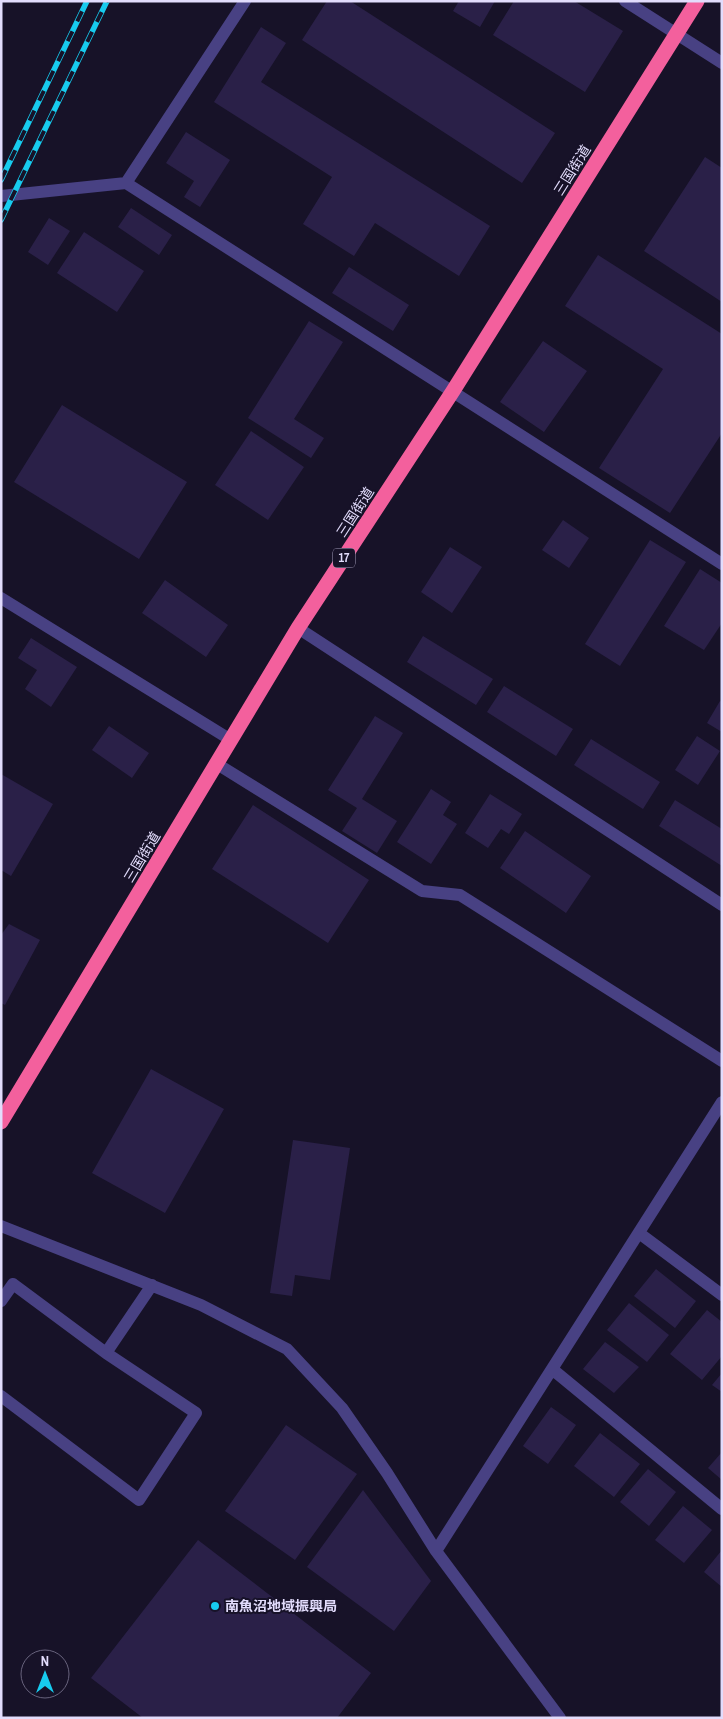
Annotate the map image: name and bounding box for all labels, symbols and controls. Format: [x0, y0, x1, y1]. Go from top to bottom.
street label: 三国街道 [550, 141, 594, 199]
street label: 三国街道 [332, 484, 378, 540]
road number: 17 [333, 548, 355, 568]
street label: 三国街道 [120, 828, 164, 886]
place label: 南魚沼地域振興局 [225, 1597, 337, 1615]
marker: 南魚沼地域振興局 [209, 1600, 221, 1612]
north arrow [20, 1649, 70, 1699]
text: N [41, 1652, 49, 1670]

